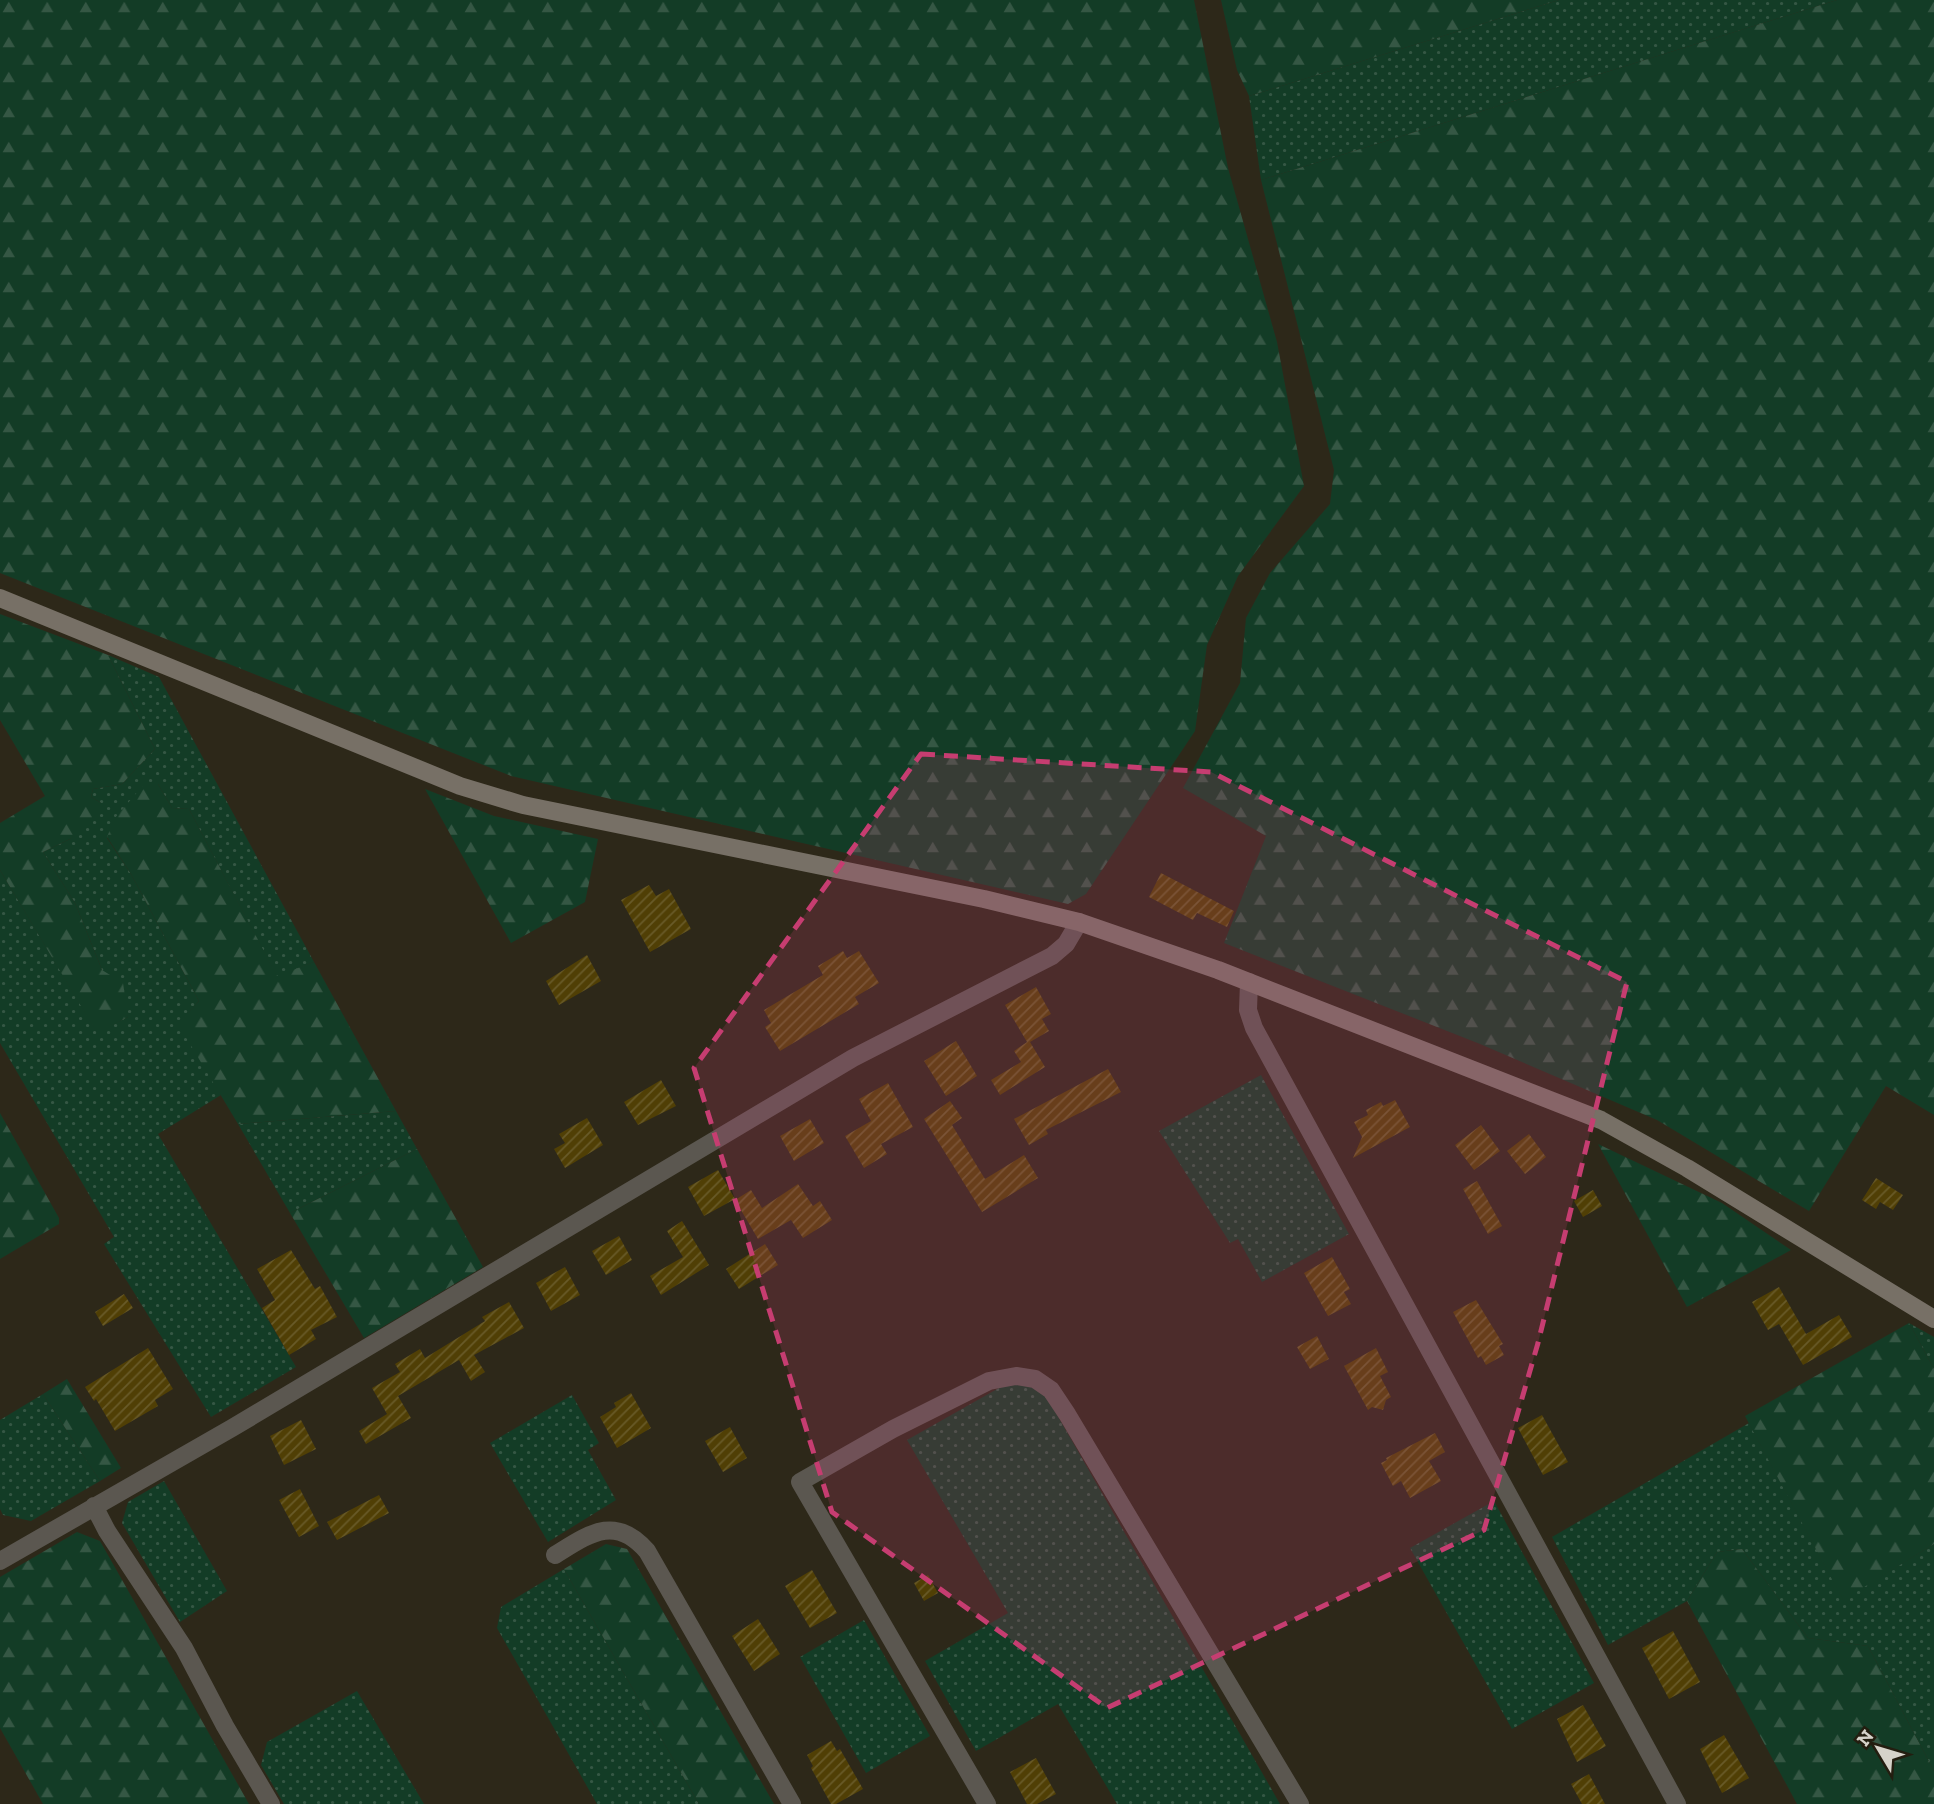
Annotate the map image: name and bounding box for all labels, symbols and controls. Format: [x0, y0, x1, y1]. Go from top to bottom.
north arrow [1843, 1713, 1913, 1783]
text: N [1851, 1725, 1879, 1751]

